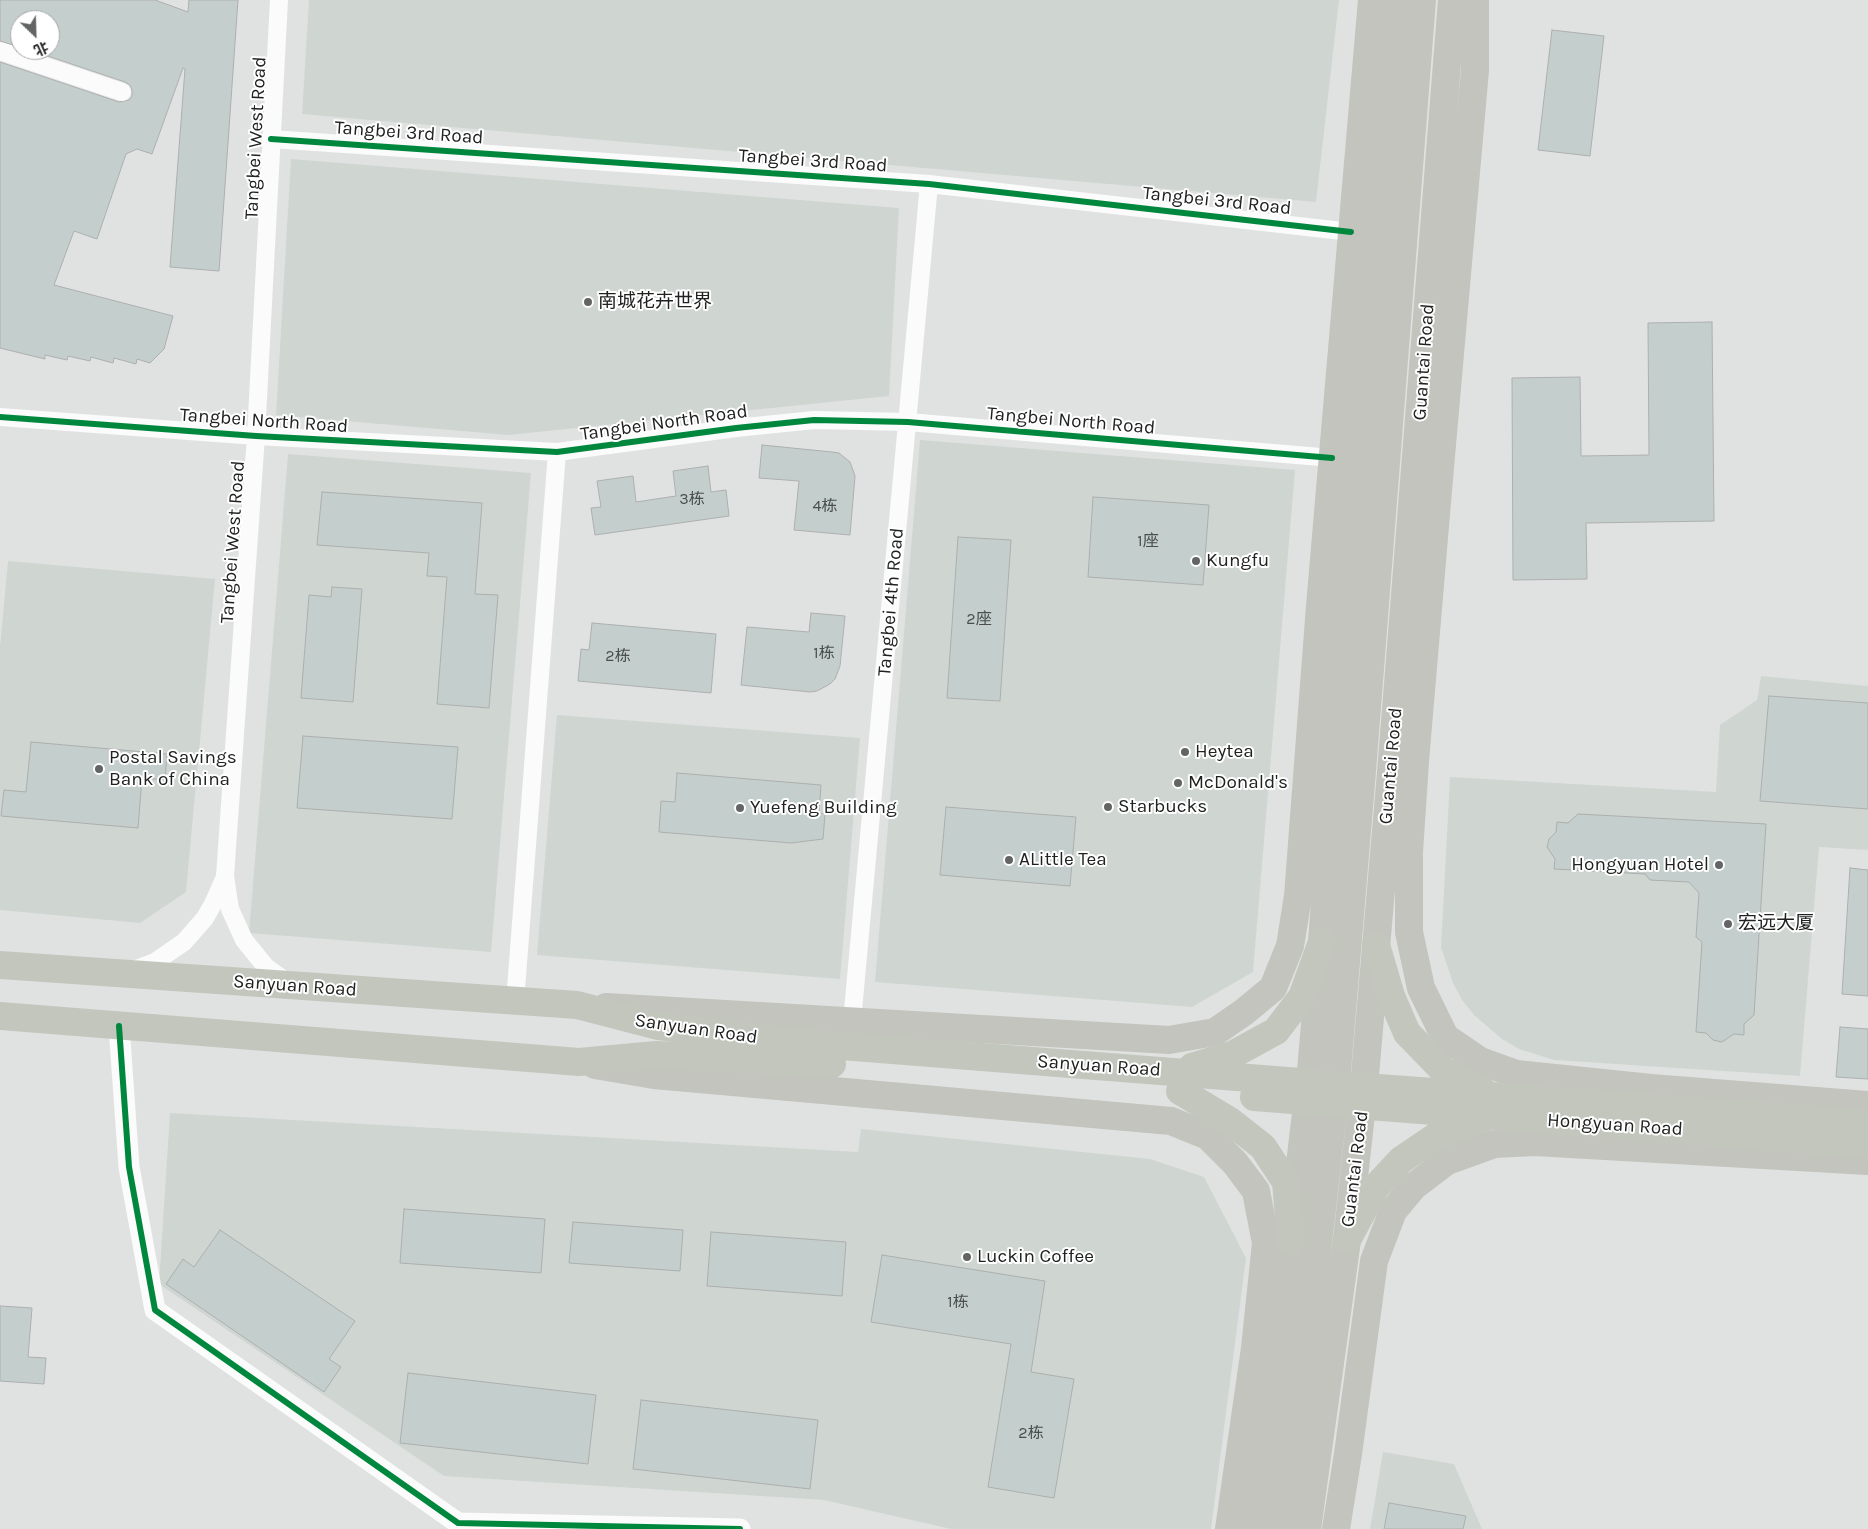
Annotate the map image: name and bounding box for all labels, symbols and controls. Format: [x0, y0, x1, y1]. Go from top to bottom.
north arrow [10, 10, 60, 60]
text: 北 [31, 38, 51, 59]
street label: Tangbei West Road [240, 56, 272, 220]
street label: Tangbei 3rd Road [334, 116, 484, 150]
street label: Tangbei 3rd Road [738, 144, 888, 178]
street label: Tangbei 3rd Road [1142, 182, 1292, 220]
place label: 南城花卉世界 [598, 291, 712, 313]
marker: 南城花卉世界 [582, 296, 594, 308]
street label: Guantai Road [1409, 303, 1439, 421]
street label: Tangbei North Road [579, 400, 749, 446]
street label: Tangbei North Road [986, 402, 1156, 440]
street label: Tangbei North Road [179, 404, 349, 438]
street label: Tangbei West Road [216, 460, 250, 624]
house number: 3栋 [679, 489, 705, 509]
house number: 4栋 [813, 496, 837, 516]
street label: Tangbei 4th Road [873, 527, 909, 677]
house number: 1座 [1137, 531, 1159, 551]
place label: Kungfu [1206, 550, 1269, 572]
marker: Kungfu [1190, 555, 1202, 567]
house number: 2座 [966, 609, 992, 629]
house number: 1栋 [813, 643, 835, 663]
house number: 2栋 [605, 646, 631, 666]
street label: Guantai Road [1375, 707, 1407, 825]
place label: Heytea [1195, 741, 1254, 763]
marker: Heytea [1179, 746, 1191, 758]
place label: Postal Savings Bank of China [109, 747, 237, 791]
marker: Postal Savings Bank of China [93, 763, 105, 775]
place label: McDonald's [1188, 772, 1288, 794]
marker: McDonald's [1172, 777, 1184, 789]
place label: Starbucks [1118, 796, 1207, 818]
place label: Yuefeng Building [750, 797, 897, 819]
marker: Starbucks [1102, 801, 1114, 813]
marker: Yuefeng Building [734, 802, 746, 814]
place label: ALittle Tea [1019, 849, 1107, 871]
marker: ALittle Tea [1003, 854, 1015, 866]
place label: Hongyuan Hotel [1571, 854, 1709, 876]
marker: Hongyuan Hotel [1713, 859, 1725, 871]
place label: 宏远大厦 [1738, 913, 1814, 935]
marker: 宏远大厦 [1722, 918, 1734, 930]
street label: Sanyuan Road [232, 970, 358, 1002]
street label: Sanyuan Road [633, 1009, 759, 1049]
street label: Sanyuan Road [1036, 1050, 1162, 1082]
street label: Guantai Road [1337, 1109, 1373, 1229]
street label: Hongyuan Road [1546, 1109, 1684, 1141]
place label: Luckin Coffee [977, 1246, 1094, 1268]
marker: Luckin Coffee [961, 1251, 973, 1263]
house number: 1栋 [947, 1292, 969, 1312]
house number: 2栋 [1018, 1423, 1044, 1443]

